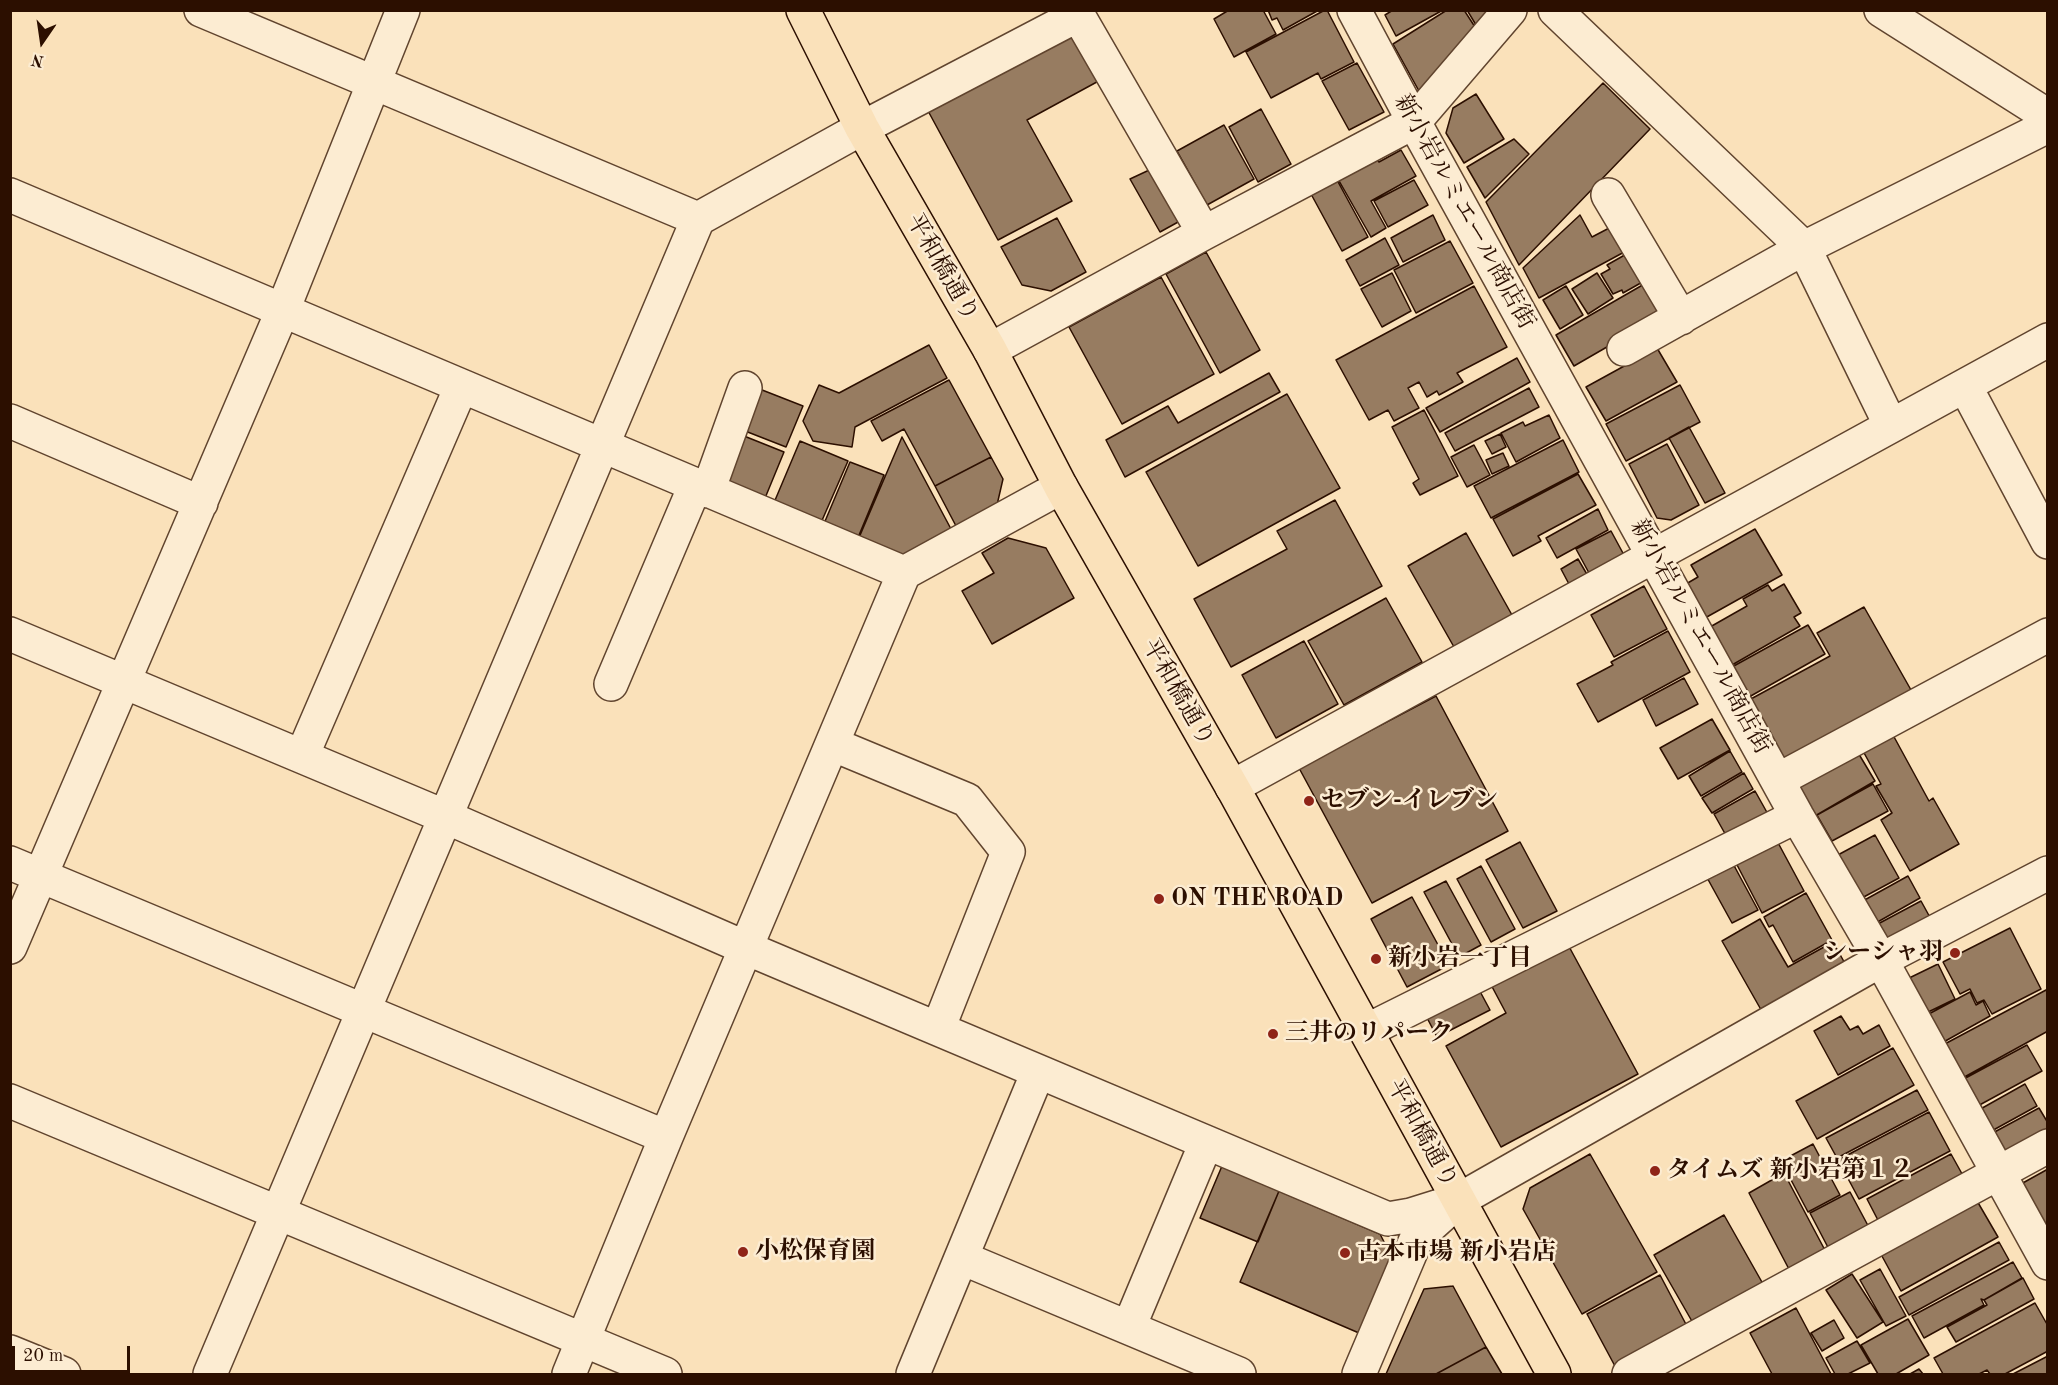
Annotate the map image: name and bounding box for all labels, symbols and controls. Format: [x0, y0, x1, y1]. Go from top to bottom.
north arrow [12, 12, 72, 72]
text: N [30, 50, 46, 69]
street label: 新小岩ルミエール商店街 [1387, 90, 1541, 334]
street label: 平和橋通り [900, 209, 984, 327]
street label: 新小岩ルミエール商店街 [1623, 515, 1777, 759]
street label: 平和橋通り [1136, 634, 1220, 752]
place label: セブン-イレブン [1321, 787, 1498, 815]
marker: セブン-イレブン [1302, 794, 1316, 808]
place label: ON THE ROAD [1171, 885, 1343, 913]
marker: ON THE ROAD [1152, 892, 1166, 906]
place label: シーシャ羽 [1823, 939, 1943, 967]
place label: 新小岩一丁目 [1388, 945, 1532, 973]
marker: シーシャ羽 [1948, 946, 1962, 960]
marker: 新小岩一丁目 [1369, 952, 1383, 966]
place label: 三井のリパーク [1285, 1020, 1453, 1048]
marker: 三井のリパーク [1266, 1027, 1280, 1041]
street label: 平和橋通り [1380, 1075, 1464, 1193]
place label: タイムズ 新小岩第１２ [1667, 1157, 1914, 1185]
marker: タイムズ 新小岩第１２ [1648, 1164, 1662, 1178]
place label: 小松保育園 [755, 1238, 875, 1266]
place label: 古本市場 新小岩店 [1357, 1239, 1556, 1267]
marker: 小松保育園 [736, 1245, 750, 1259]
marker: 古本市場 新小岩店 [1338, 1246, 1352, 1260]
scale bar [15, 1334, 134, 1372]
text: 20 m [23, 1347, 63, 1365]

